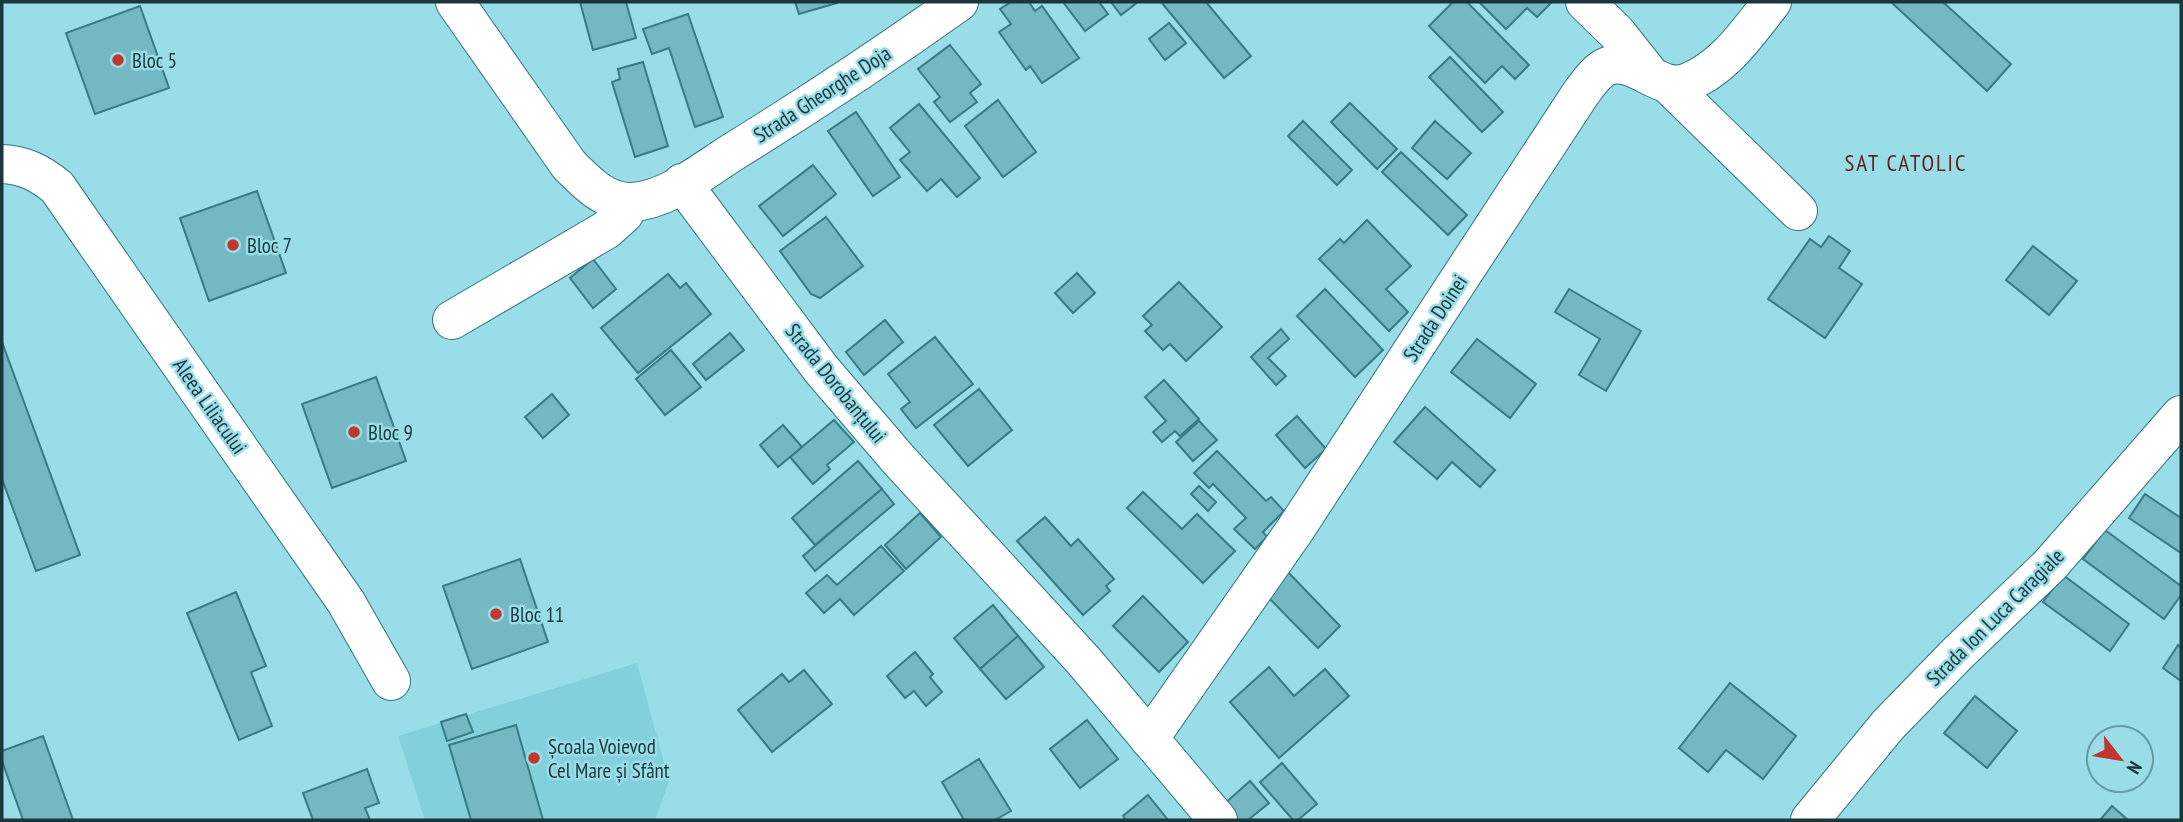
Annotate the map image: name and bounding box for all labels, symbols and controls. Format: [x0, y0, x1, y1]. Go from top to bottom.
street label: Strada Gheorghe Doja [748, 40, 896, 148]
place label: Bloc 5 [132, 47, 177, 74]
marker: Bloc 5 [110, 52, 126, 68]
district label: SAT CATOLIC [1845, 148, 1967, 177]
place label: Bloc 7 [247, 232, 292, 259]
marker: Bloc 7 [225, 237, 241, 253]
street label: Strada Doinei [1397, 270, 1473, 366]
street label: Strada Dorobanțului [780, 318, 892, 448]
street label: Aleea Liliacului [167, 353, 253, 459]
place label: Bloc 9 [368, 419, 413, 446]
marker: Bloc 9 [346, 424, 362, 440]
street label: Strada Ion Luca Caragiale [1920, 542, 2070, 692]
place label: Bloc 11 [510, 601, 564, 628]
marker: Bloc 11 [488, 606, 504, 622]
north arrow [2085, 724, 2155, 794]
place label: Școala Voievod Cel Mare și Sfânt [548, 733, 670, 784]
marker: Școala Voievod Cel Mare și Sfânt [526, 750, 542, 766]
text: N [2122, 757, 2148, 778]

